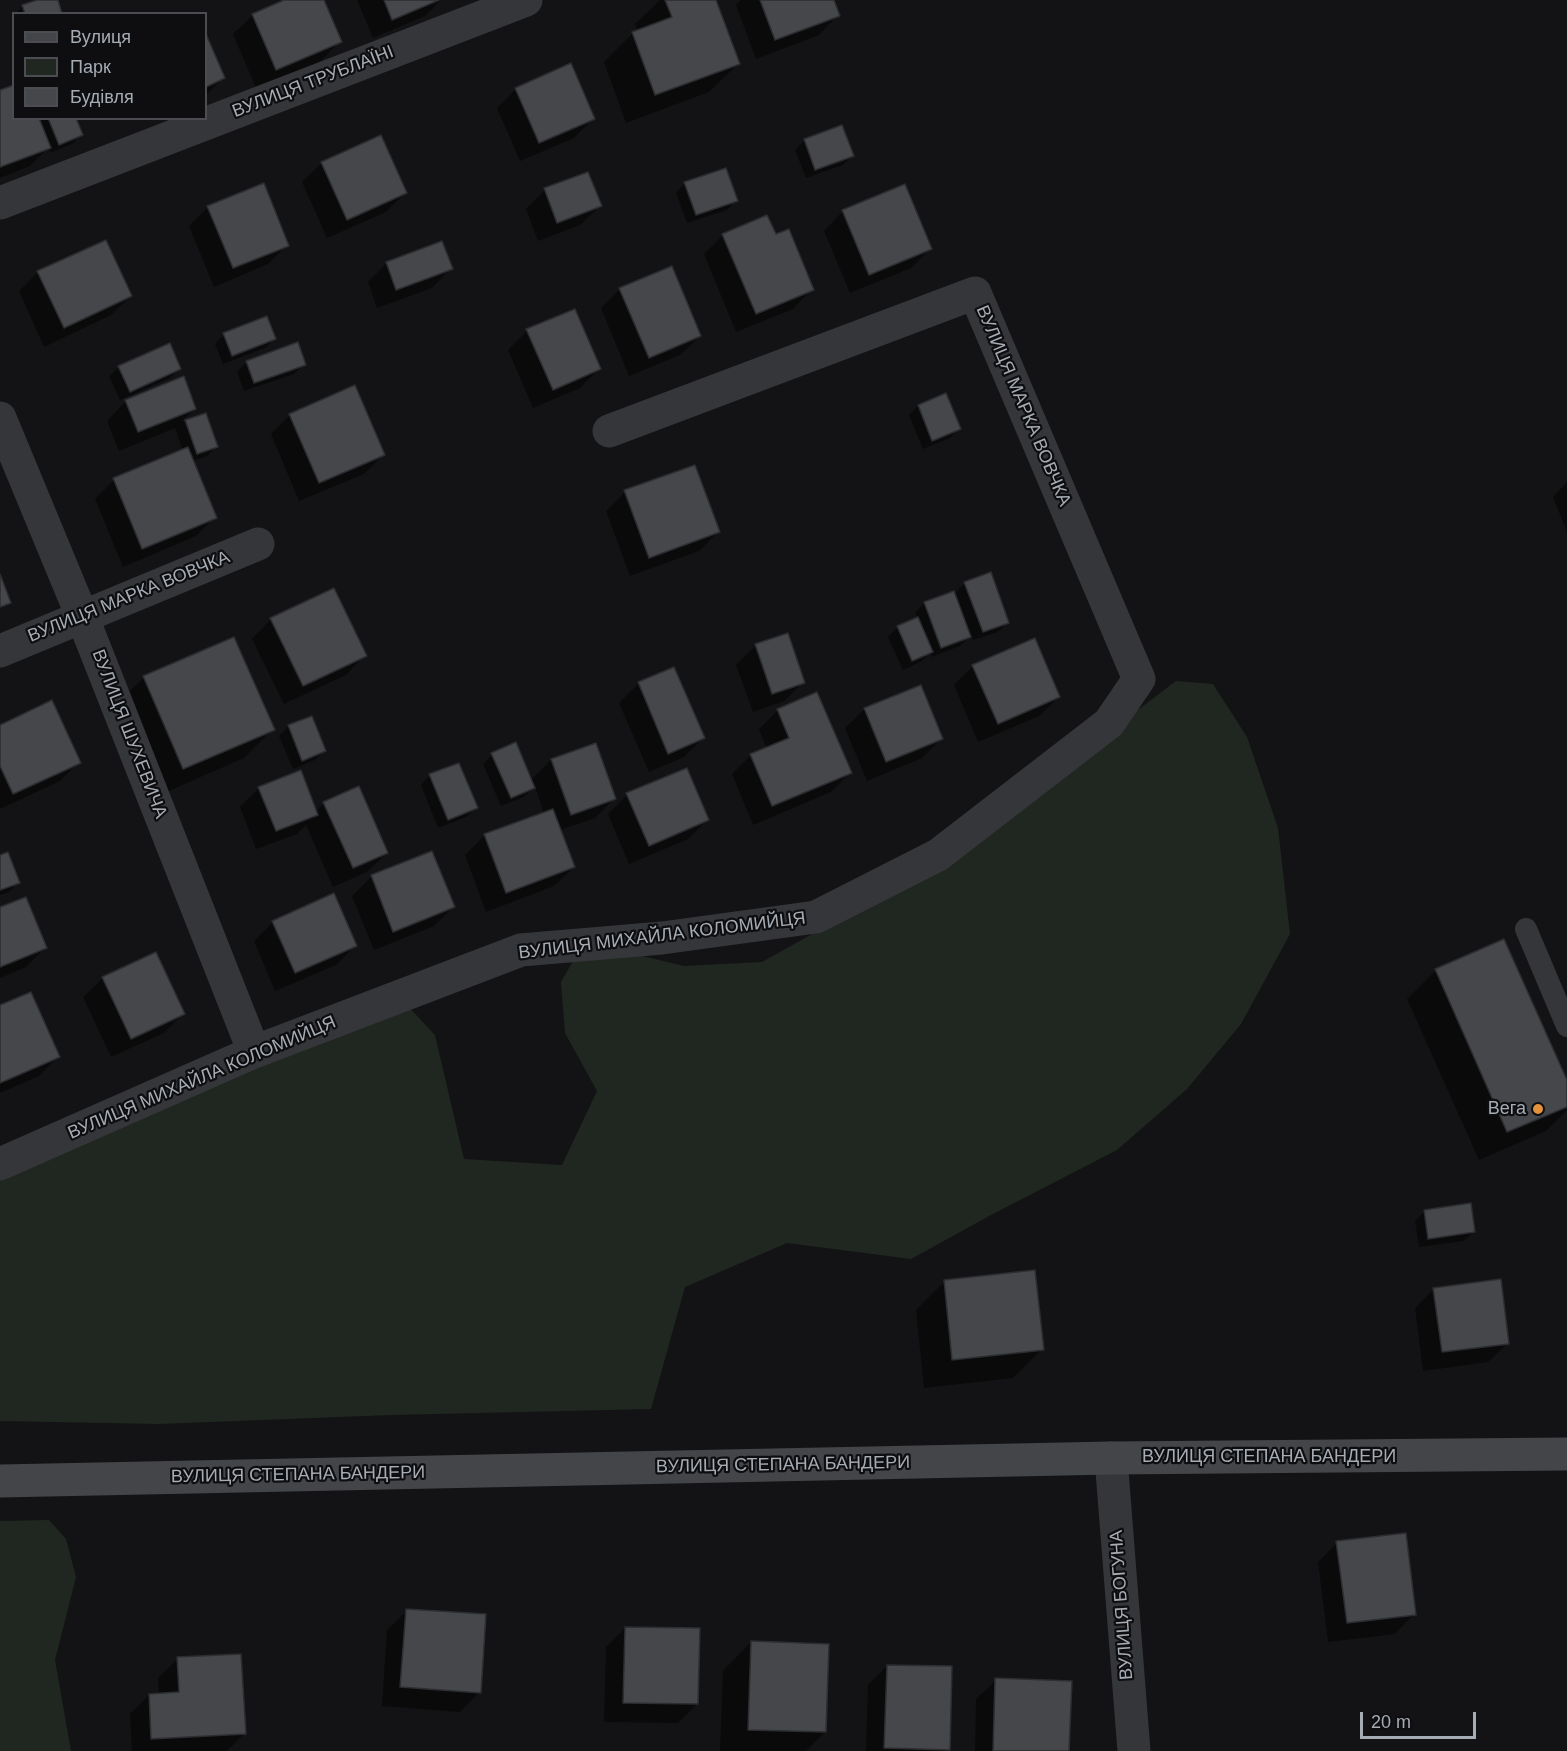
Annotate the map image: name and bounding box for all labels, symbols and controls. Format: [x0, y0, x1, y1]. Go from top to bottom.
legend [12, 12, 207, 120]
text: Вулиця [70, 27, 131, 47]
street label: ВУЛИЦЯ ТРУБЛАЇНІ [229, 41, 397, 123]
text: Парк [70, 57, 111, 77]
text: Будівля [70, 87, 134, 107]
street label: ВУЛИЦЯ МАРКА ВОВЧКА [971, 302, 1075, 510]
street label: ВУЛИЦЯ МАРКА ВОВЧКА [25, 547, 233, 647]
street label: ВУЛИЦЯ ШУХЕВИЧА [87, 646, 171, 822]
street label: ВУЛИЦЯ МИХАЙЛА КОЛОМИЙЦЯ [517, 908, 807, 964]
street label: ВУЛИЦЯ МИХАЙЛА КОЛОМИЙЦЯ [65, 1012, 339, 1144]
place label: Вега [1488, 1098, 1526, 1120]
marker: Вега [1531, 1102, 1545, 1116]
street label: ВУЛИЦЯ СТЕПАНА БАНДЕРИ [1142, 1446, 1396, 1468]
street label: ВУЛИЦЯ СТЕПАНА БАНДЕРИ [656, 1452, 910, 1478]
street label: ВУЛИЦЯ СТЕПАНА БАНДЕРИ [171, 1462, 425, 1488]
street label: ВУЛИЦЯ БОГУНА [1106, 1529, 1138, 1681]
scale bar [1363, 1700, 1478, 1738]
text: 20 m [1371, 1712, 1411, 1732]

